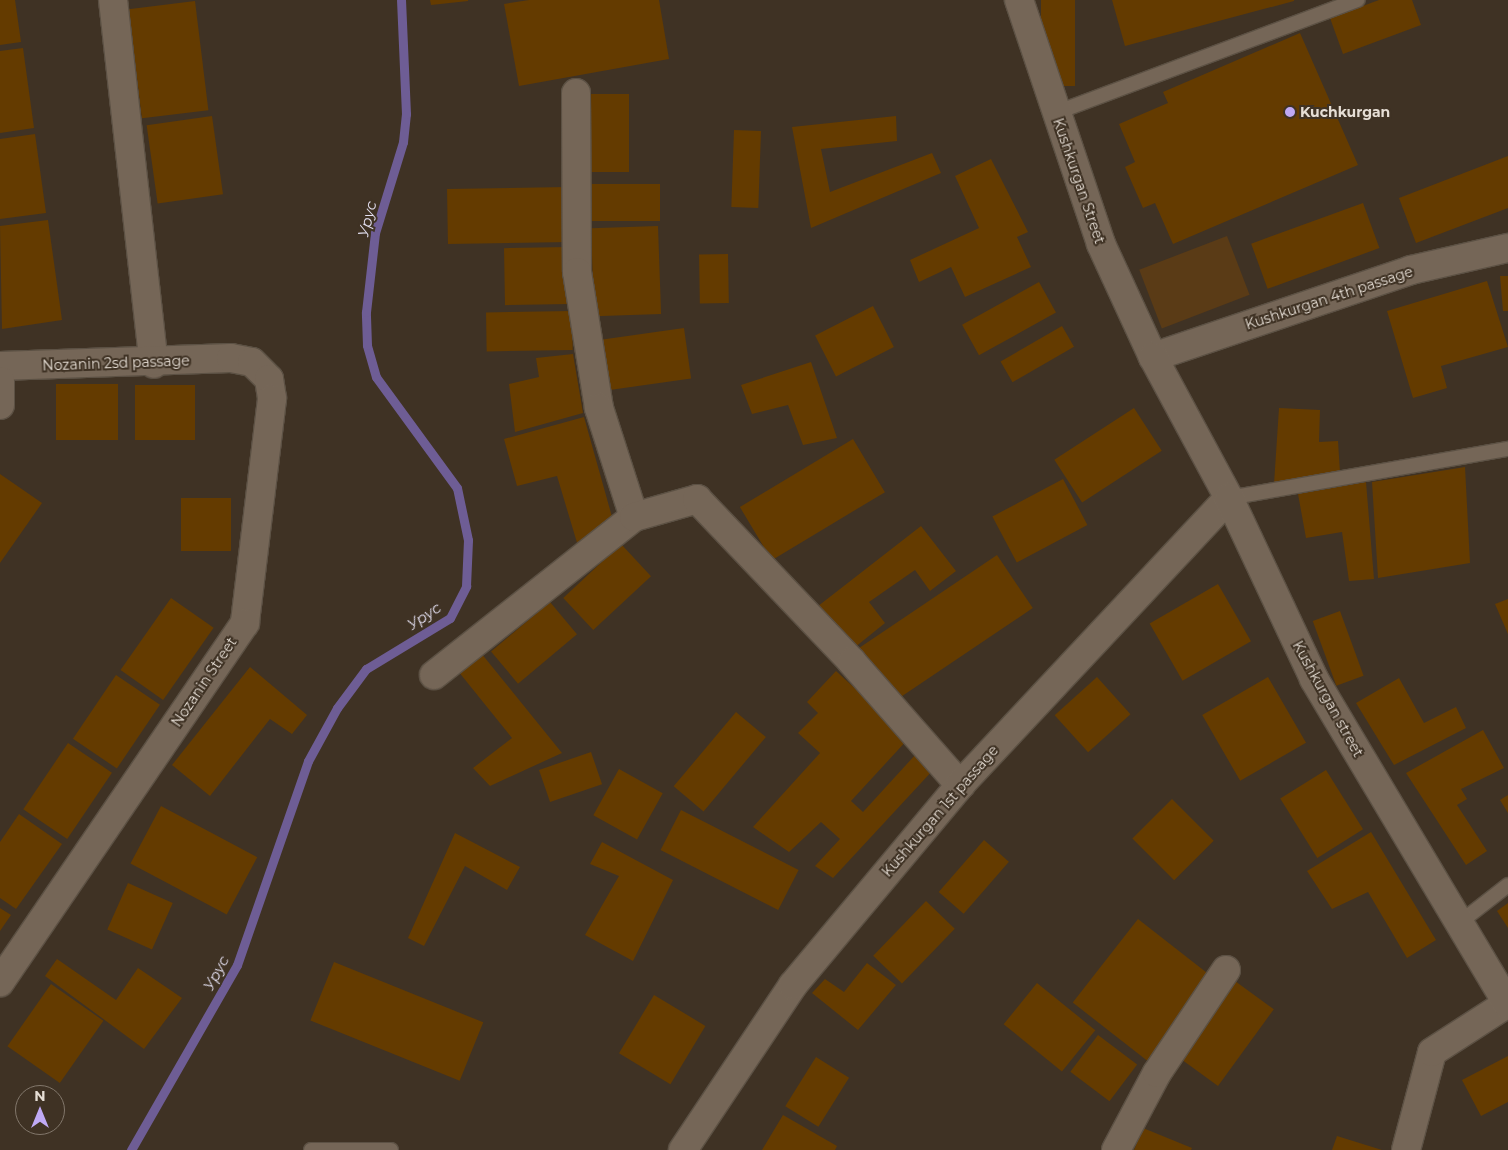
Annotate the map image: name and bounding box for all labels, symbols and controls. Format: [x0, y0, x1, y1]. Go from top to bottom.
place label: Kuchkurgan [1300, 104, 1390, 120]
marker: Kuchkurgan [1284, 106, 1296, 118]
street label: Kushkurgan Street [1050, 116, 1108, 246]
water label: Урус [354, 199, 380, 239]
street label: Kushkurgan 4th passage [1243, 263, 1415, 333]
street label: Nozanin 2sd passage [42, 352, 190, 374]
water label: Урус [404, 598, 444, 634]
street label: Nozanin Street [168, 634, 240, 730]
street label: Kushkurgan street [1289, 638, 1367, 760]
street label: Kushkurgan 1st passage [878, 742, 1002, 880]
water label: Урус [199, 953, 233, 993]
north arrow [15, 1085, 65, 1135]
text: N [34, 1087, 46, 1105]

